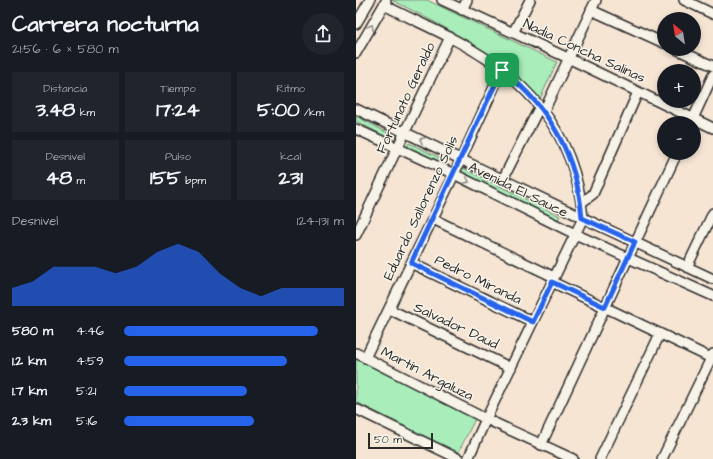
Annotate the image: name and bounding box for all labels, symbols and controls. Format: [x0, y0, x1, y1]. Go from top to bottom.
text: Carrera nocturna [12, 9, 199, 40]
north arrow [657, 12, 701, 56]
map controls [657, 12, 701, 160]
button: share [302, 13, 344, 55]
street label: Nadia Concha Salinas [520, 14, 648, 88]
one-way arrow [367, 24, 374, 31]
street label: Fortunato Geraldo [371, 39, 441, 157]
text: 21:56 · 6 × 580 m [12, 40, 119, 58]
pin [485, 53, 519, 87]
icon: arrive [491, 59, 513, 81]
button: + [657, 64, 701, 108]
text: Distancia [43, 81, 87, 96]
text: Tiempo [160, 81, 196, 96]
text: Ritmo [276, 81, 305, 96]
text: 3.48 [36, 96, 75, 124]
text: 17:24 [156, 96, 200, 124]
text: 5:00 [257, 96, 300, 124]
text: km [75, 105, 95, 120]
text: /km [300, 105, 324, 120]
button: − [657, 116, 701, 160]
street label: Eduardo Sallorenzo Solís [379, 132, 463, 284]
one-way arrow [418, 137, 426, 145]
text: Desnivel [46, 149, 85, 164]
text: Pulso [165, 149, 191, 164]
text: kcal [280, 149, 301, 164]
street label: Avenida El Sauce [465, 157, 572, 223]
text: 48 [46, 164, 72, 192]
text: 155 [150, 164, 181, 192]
text: 231 [279, 164, 303, 192]
text: m [72, 173, 85, 188]
text: bpm [181, 173, 206, 188]
one-way arrow [463, 176, 471, 184]
text: Desnivel [12, 212, 58, 230]
text: 124–131 m [297, 212, 344, 230]
street label: Pedro Miranda [431, 250, 525, 310]
street label: Salvador Daud [410, 298, 502, 354]
text: 580 m [12, 322, 53, 340]
text: 4:46 [76, 322, 104, 340]
street label: Martín Argaluza [377, 342, 477, 406]
text: 1.2 km [12, 352, 46, 370]
text: 4:59 [76, 352, 104, 370]
text: 1.7 km [12, 382, 47, 400]
text: 5:21 [76, 382, 96, 400]
text: 2.3 km [12, 412, 51, 430]
text: 5:16 [76, 412, 97, 430]
scale bar [368, 431, 433, 450]
text: 50 m [374, 432, 402, 447]

